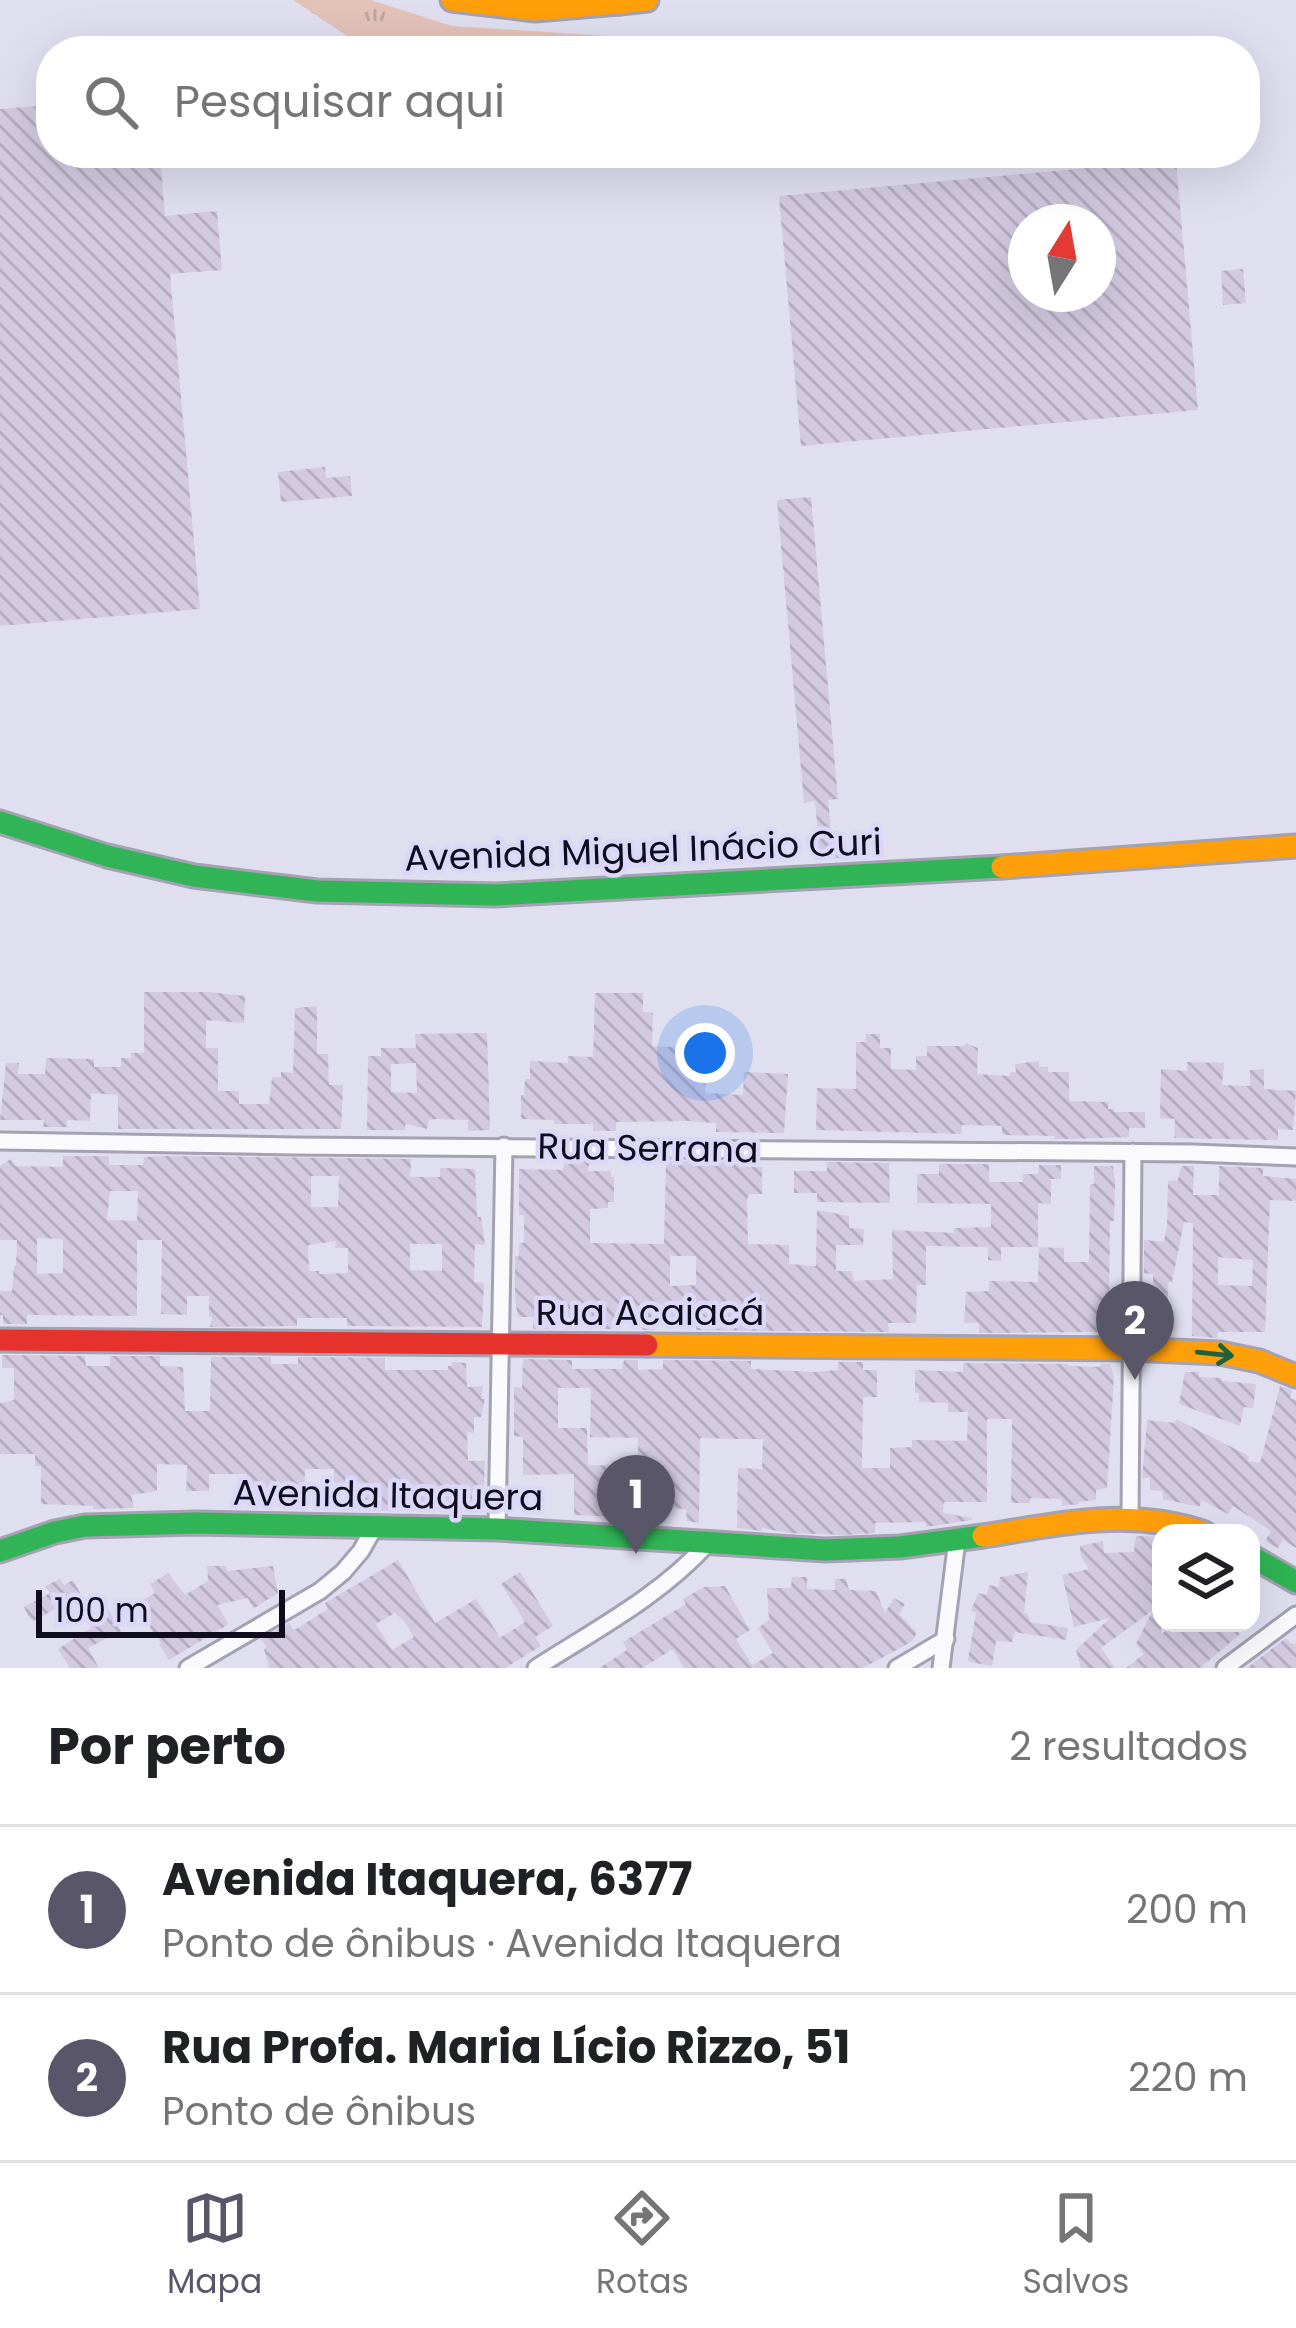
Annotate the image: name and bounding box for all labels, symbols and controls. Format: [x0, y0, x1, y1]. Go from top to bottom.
search box [36, 36, 1260, 168]
icon: search [78, 69, 144, 135]
text: Pesquisar aqui [174, 70, 505, 133]
north arrow [1008, 204, 1116, 312]
street label: Avenida Miguel Inácio Curi [403, 816, 883, 884]
your location [675, 1023, 735, 1083]
street label: Rua Serrana [537, 1121, 759, 1175]
pin: 2 [1096, 1281, 1174, 1380]
street label: Rua Acaiacá [536, 1287, 764, 1338]
one-way arrow [1194, 1343, 1233, 1366]
pin: 1 [597, 1455, 675, 1554]
street label: Avenida Itaquera [232, 1467, 544, 1523]
map controls [1152, 1524, 1260, 1632]
button: layers [1152, 1524, 1260, 1632]
scale bar [36, 1584, 285, 1637]
text: 100 m [54, 1587, 149, 1634]
text: Por perto [48, 1710, 286, 1782]
text: 2 resultados [1009, 1719, 1248, 1774]
text: Avenida Itaquera, 6377 [162, 1848, 692, 1911]
text: 1 [80, 1882, 94, 1937]
text: 200 m [1126, 1882, 1248, 1937]
text: Ponto de ônibus · Avenida Itaquera [162, 1916, 842, 1971]
text: Rua Profa. Maria Lício Rizzo, 51 [162, 2016, 850, 2079]
text: 2 [76, 2050, 98, 2105]
text: 220 m [1128, 2050, 1248, 2105]
text: Ponto de ônibus [162, 2084, 476, 2139]
tab: Mapa [167, 2185, 262, 2307]
tab: Rotas [596, 2185, 689, 2307]
tab: Salvos [1022, 2185, 1129, 2307]

